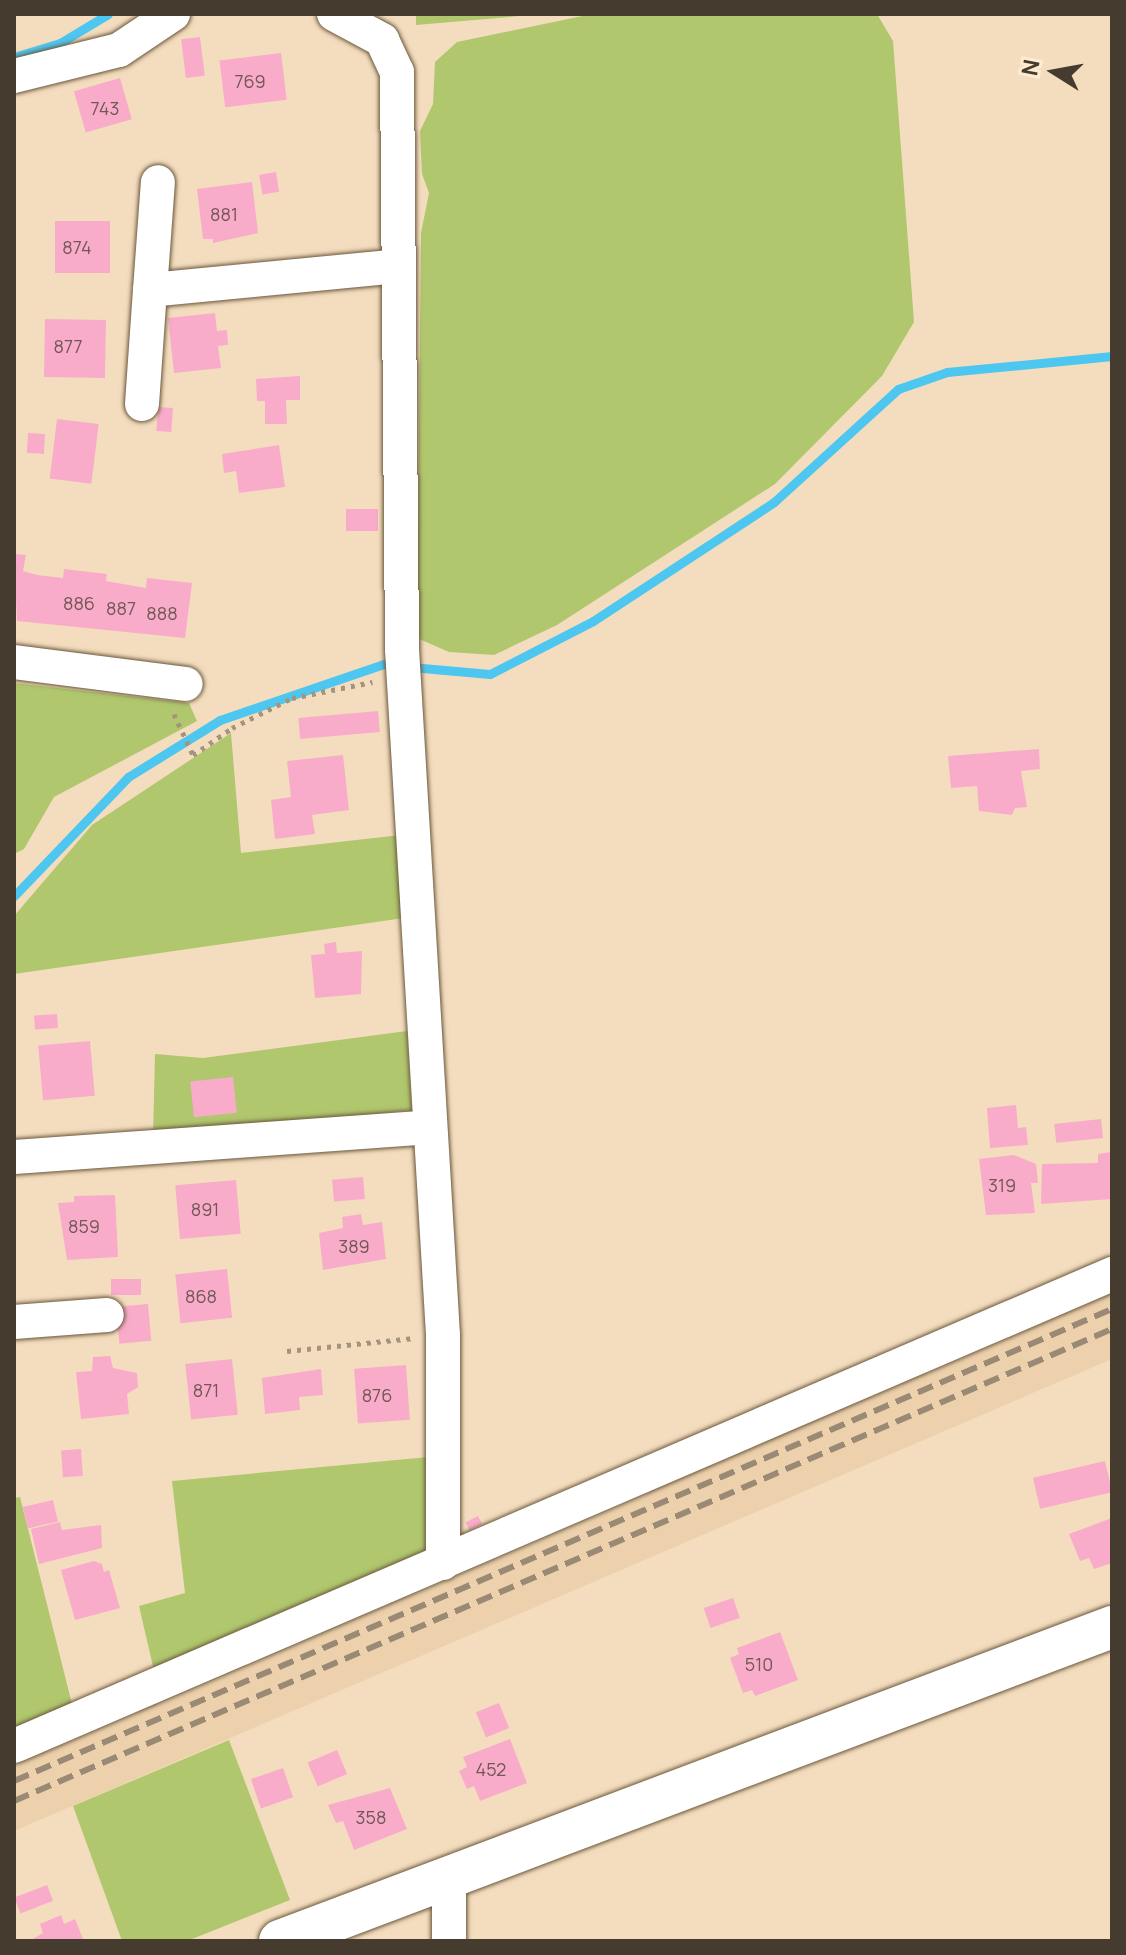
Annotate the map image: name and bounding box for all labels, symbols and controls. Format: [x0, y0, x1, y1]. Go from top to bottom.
north arrow [1014, 32, 1094, 112]
text: N [1014, 57, 1047, 78]
house number: 769 [234, 70, 266, 92]
house number: 743 [91, 97, 119, 119]
house number: 881 [210, 203, 238, 225]
house number: 874 [62, 236, 92, 258]
house number: 877 [53, 335, 83, 357]
house number: 886 [63, 592, 95, 614]
house number: 887 [106, 597, 136, 619]
house number: 888 [146, 602, 178, 624]
house number: 319 [988, 1174, 1016, 1196]
house number: 891 [191, 1198, 219, 1220]
house number: 859 [68, 1215, 100, 1237]
house number: 389 [338, 1235, 370, 1257]
house number: 868 [185, 1285, 217, 1307]
house number: 871 [193, 1379, 219, 1401]
house number: 876 [362, 1384, 392, 1406]
house number: 510 [745, 1653, 773, 1675]
house number: 452 [476, 1758, 506, 1780]
house number: 358 [356, 1806, 386, 1828]

